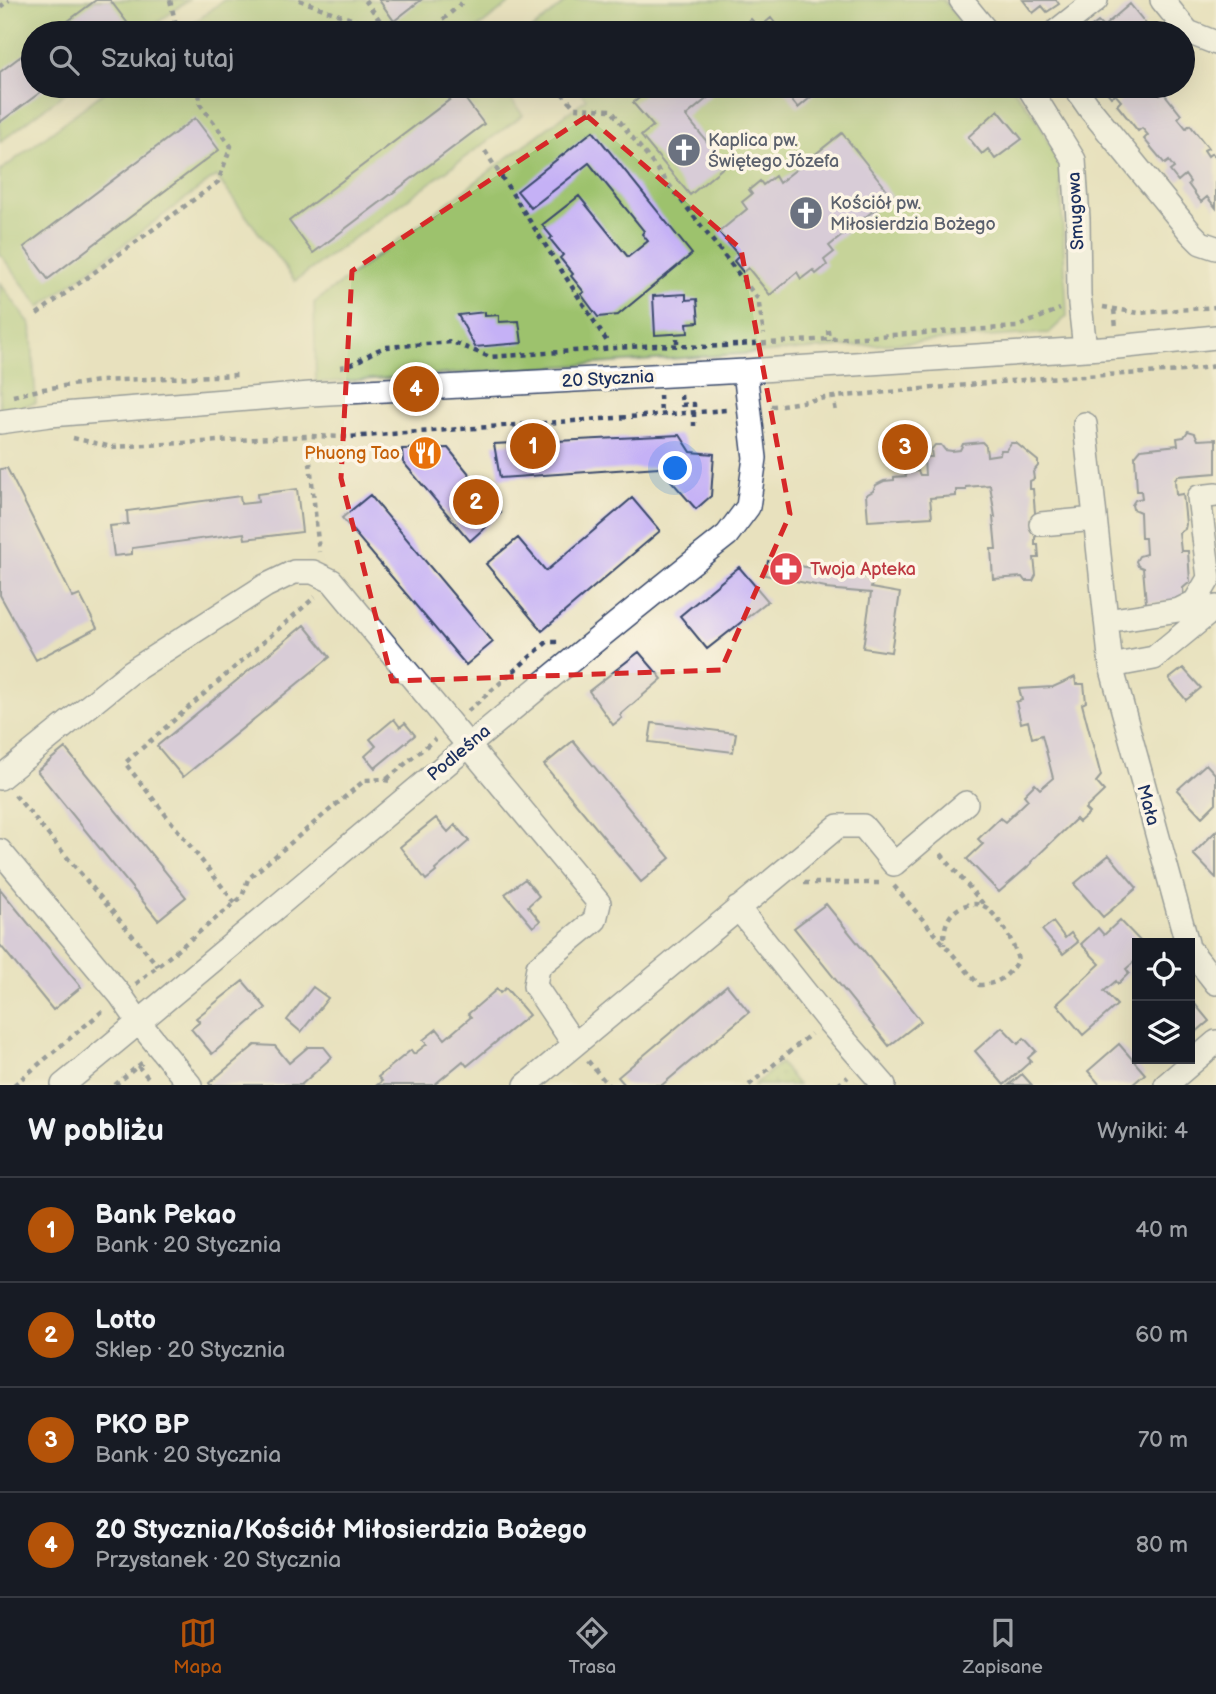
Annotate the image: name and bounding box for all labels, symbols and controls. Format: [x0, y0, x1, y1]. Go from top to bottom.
search box [21, 21, 1195, 98]
icon: search [45, 41, 83, 79]
text: Szukaj tutaj [101, 44, 234, 75]
place label: Kaplica pw. Świętego Józefa [708, 130, 839, 172]
church icon: Kaplica pw. Świętego Józefa [665, 131, 703, 169]
street label: Smugowa [1063, 171, 1089, 251]
place label: Kościół pw. Miłosierdzia Bożego [830, 193, 996, 235]
church icon: Kościół pw. Miłosierdzia Bożego [787, 194, 825, 232]
pin: 4 [393, 363, 439, 415]
street label: 20 Stycznia [561, 366, 655, 392]
pin: 1 [510, 420, 556, 472]
pin: 3 [882, 421, 928, 473]
restaurant icon: Phuong Tao [406, 434, 444, 472]
place label: Phuong Tao [304, 443, 400, 464]
your location [658, 451, 692, 485]
pin: 2 [453, 476, 499, 528]
pharmacy icon: Twoja Apteka [767, 550, 805, 588]
place label: Twoja Apteka [810, 559, 916, 580]
street label: Podleśna [423, 721, 495, 785]
street label: Mała [1132, 782, 1164, 828]
map controls [1132, 938, 1195, 1064]
button: locate [1132, 938, 1195, 1001]
button: layers [1132, 1001, 1195, 1064]
text: W pobliżu [28, 1113, 164, 1149]
text: Wyniki: 4 [1097, 1117, 1188, 1145]
text: Bank Pekao [95, 1200, 236, 1231]
text: 1 [46, 1216, 56, 1244]
text: 40 m [1135, 1216, 1188, 1244]
text: Bank · 20 Stycznia [95, 1231, 281, 1259]
text: Lotto [95, 1305, 156, 1336]
text: 2 [44, 1321, 58, 1349]
text: 60 m [1135, 1321, 1188, 1349]
text: Sklep · 20 Stycznia [95, 1336, 285, 1364]
text: PKO BP [95, 1410, 189, 1441]
text: 3 [44, 1426, 58, 1454]
text: 70 m [1138, 1426, 1188, 1454]
text: Bank · 20 Stycznia [95, 1441, 281, 1469]
text: 20 Stycznia/Kościół Miłosierdzia Bożego [95, 1515, 587, 1546]
text: 4 [44, 1531, 58, 1559]
text: 80 m [1136, 1531, 1188, 1559]
text: Przystanek · 20 Stycznia [95, 1546, 341, 1574]
tab: Mapa [173, 1614, 222, 1679]
tab: Trasa [569, 1614, 616, 1679]
tab: Zapisane [963, 1614, 1043, 1679]

